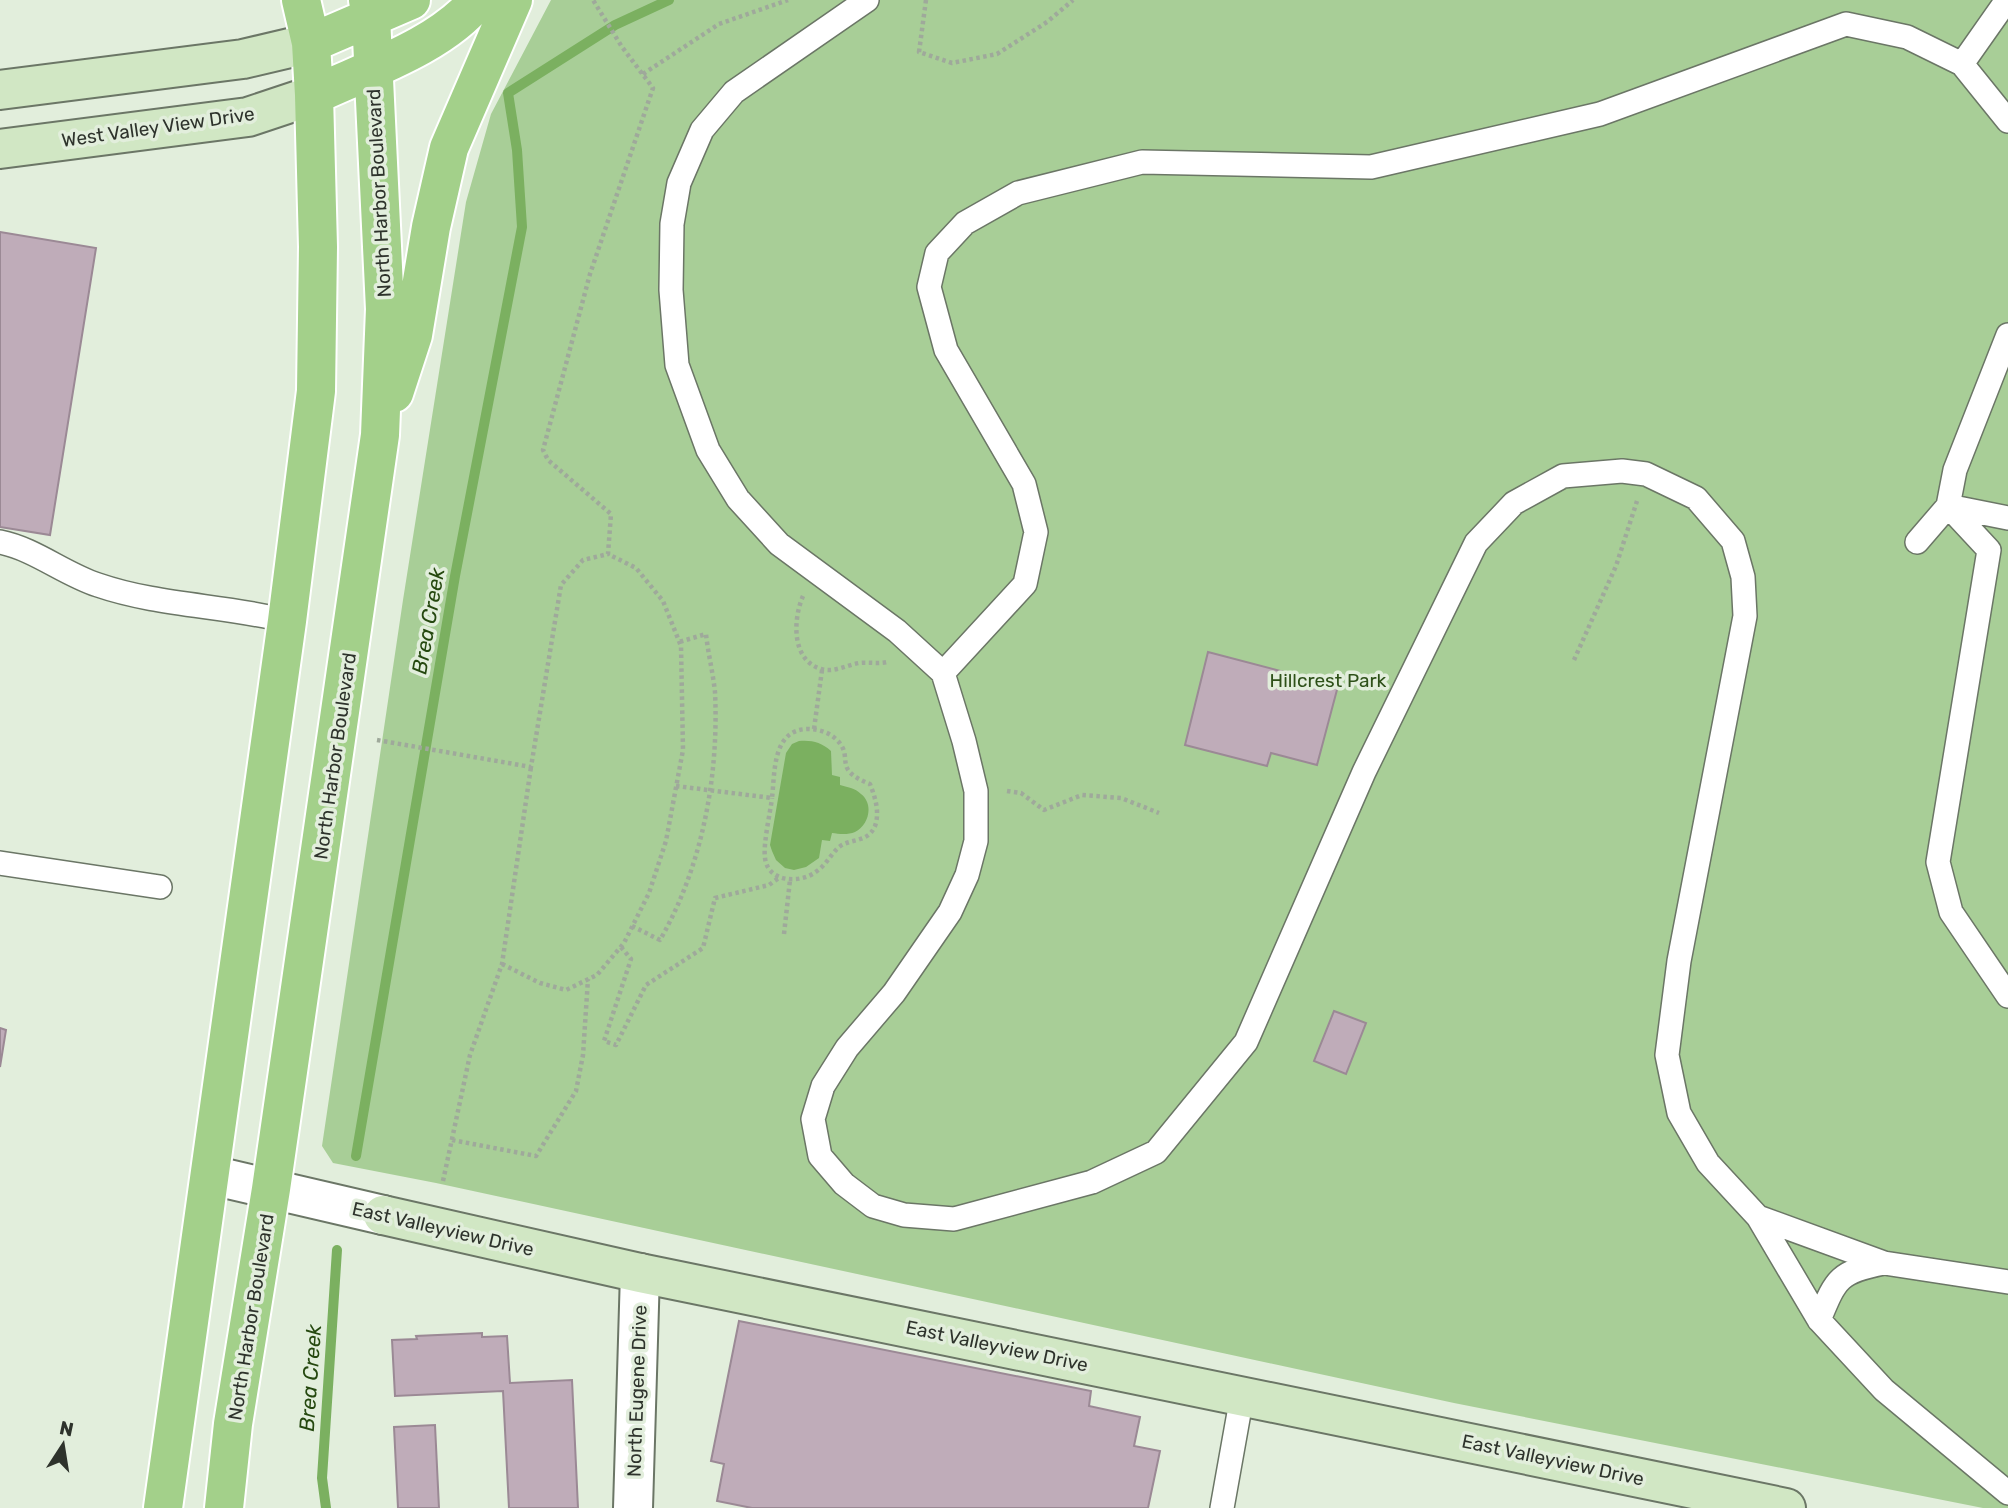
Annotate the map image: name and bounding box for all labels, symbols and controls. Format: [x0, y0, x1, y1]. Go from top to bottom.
street label: North Harbor Boulevard [362, 88, 396, 298]
street label: West Valley View Drive [60, 102, 256, 152]
water label: Brea Creek [406, 565, 450, 676]
street label: North Harbor Boulevard [309, 651, 361, 861]
park label: Hillcrest Park [1270, 669, 1387, 692]
street label: East Valleyview Drive [350, 1197, 536, 1261]
street label: North Harbor Boulevard [223, 1212, 279, 1422]
street label: North Eugene Drive [622, 1304, 652, 1478]
street label: East Valleyview Drive [904, 1315, 1090, 1377]
water label: Brea Creek [294, 1322, 326, 1432]
north arrow [28, 1410, 98, 1480]
text: N [57, 1416, 76, 1442]
street label: East Valleyview Drive [1460, 1429, 1646, 1491]

